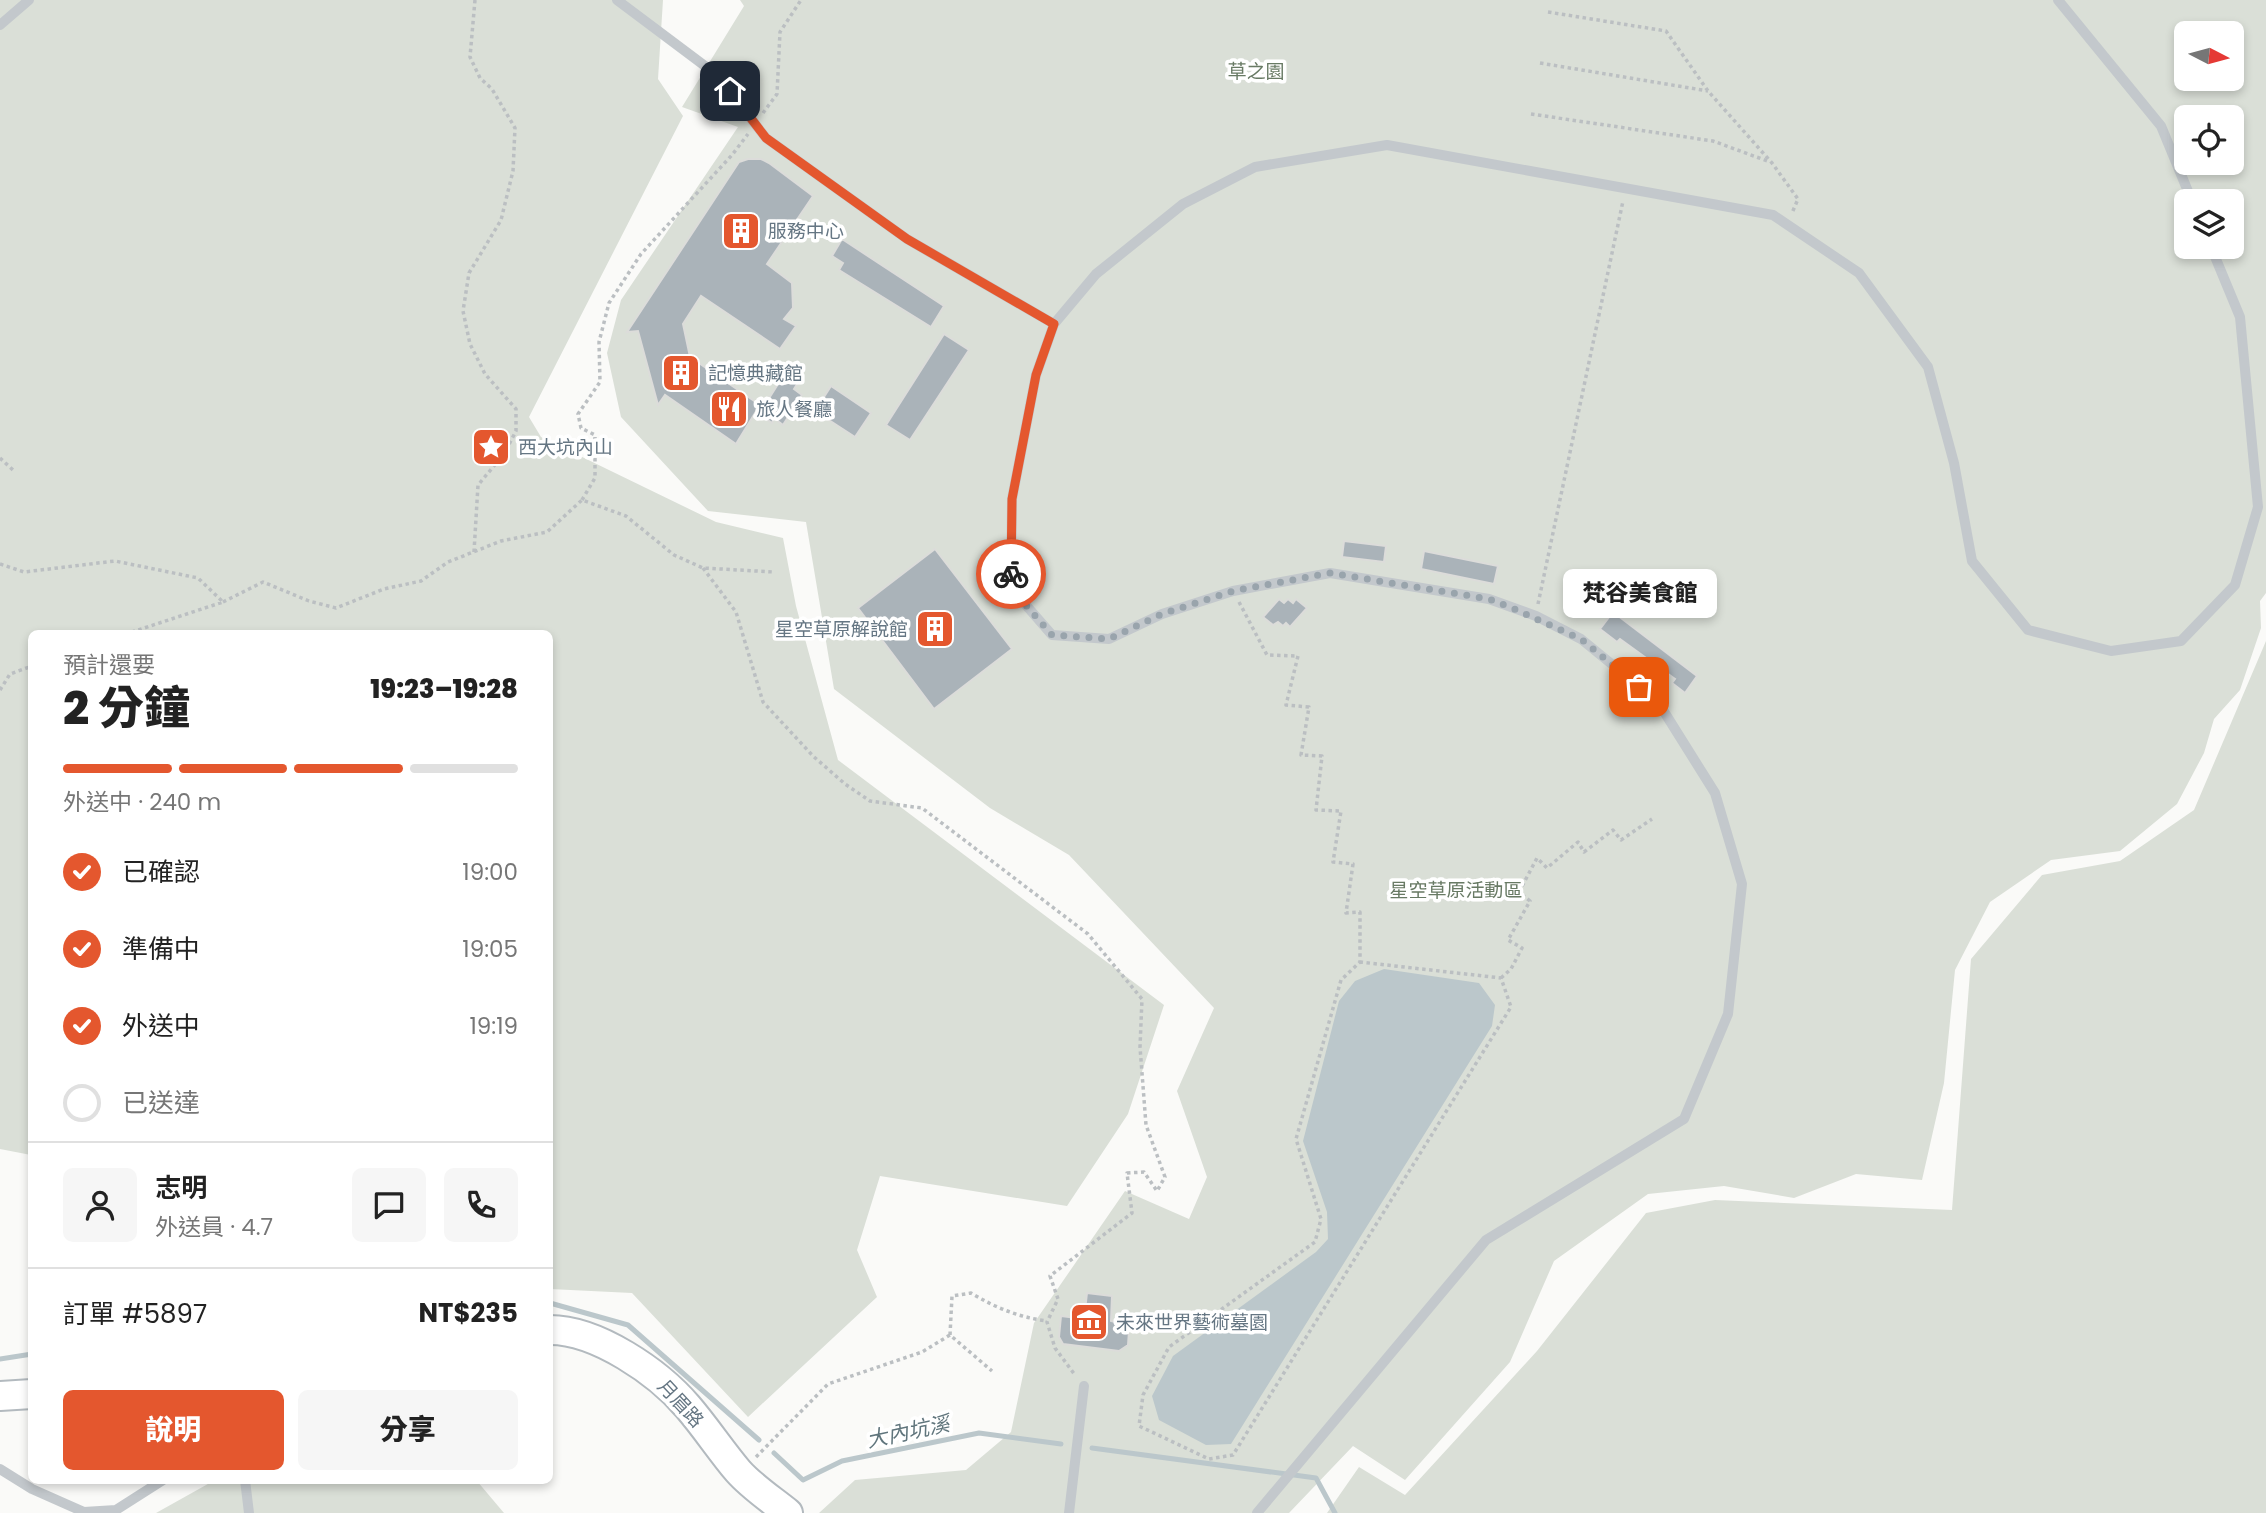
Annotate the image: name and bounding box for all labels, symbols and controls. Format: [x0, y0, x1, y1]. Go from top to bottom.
north arrow [2174, 21, 2244, 91]
map controls [2174, 21, 2244, 259]
park label: 草之園 [1227, 58, 1285, 85]
pin [700, 61, 760, 121]
icon: home [711, 72, 749, 110]
button: locate [2174, 105, 2244, 175]
button: layers [2174, 189, 2244, 259]
building icon: 服務中心 [720, 210, 762, 252]
place label: 服務中心 [768, 218, 844, 245]
building icon: 記憶典藏館 [660, 352, 702, 394]
place label: 記憶典藏館 [708, 360, 803, 387]
restaurant icon: 旅人餐廳 [708, 388, 750, 430]
place label: 旅人餐廳 [756, 396, 832, 423]
place icon: 西大坑內山 [470, 426, 512, 468]
place label: 西大坑內山 [518, 434, 613, 461]
courier [976, 539, 1046, 609]
icon: bike [992, 555, 1030, 593]
callout: 梵谷美食館 [1562, 568, 1716, 617]
text: 梵谷美食館 [1583, 577, 1698, 609]
building icon: 星空草原解說館 [914, 608, 956, 650]
place label: 星空草原解說館 [775, 616, 908, 643]
text: 預計還要 [63, 649, 155, 681]
pin [1609, 657, 1669, 717]
icon: bag [1620, 668, 1658, 706]
text: 19:23–19:28 [370, 671, 518, 707]
text: 2 分鐘 [63, 676, 190, 740]
text: 外送中 · 240 m [63, 786, 221, 818]
icon: check [63, 853, 101, 891]
text: 已確認 [122, 854, 200, 890]
text: 19:00 [462, 856, 518, 888]
park label: 星空草原活動區 [1389, 877, 1523, 904]
icon: check [63, 930, 101, 968]
text: 準備中 [122, 931, 200, 967]
text: 19:05 [462, 933, 518, 965]
icon: check [63, 1007, 101, 1045]
text: 外送中 [122, 1008, 200, 1044]
text: 19:19 [469, 1010, 518, 1042]
text: 已送達 [122, 1085, 200, 1121]
button: person [63, 1168, 137, 1242]
button: chat [352, 1168, 426, 1242]
button: phone [444, 1168, 518, 1242]
text: 志明 [155, 1170, 207, 1206]
text: 外送員 · 4.7 [155, 1211, 273, 1243]
text: NT$235 [418, 1295, 518, 1331]
text: 訂單 #5897 [63, 1296, 207, 1332]
museum icon: 未來世界藝術墓園 [1068, 1301, 1110, 1343]
place label: 未來世界藝術墓園 [1116, 1309, 1268, 1336]
street label: 月眉路 [651, 1373, 710, 1433]
button: 說明 [63, 1390, 284, 1470]
button: 分享 [298, 1390, 518, 1470]
water label: 大內坑溪 [864, 1408, 955, 1454]

